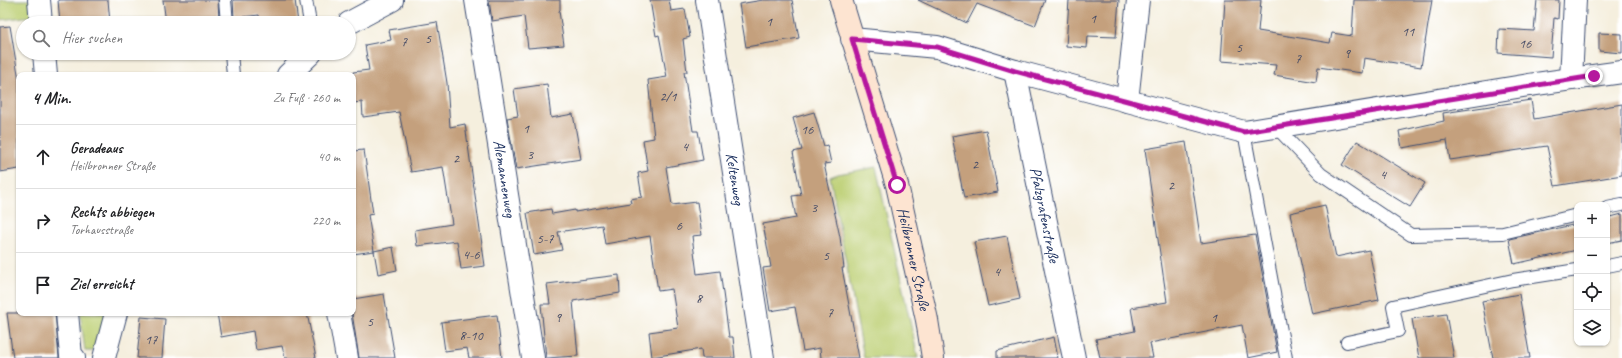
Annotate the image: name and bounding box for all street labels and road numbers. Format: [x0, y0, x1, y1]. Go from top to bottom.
street label: Alemannenweg [488, 139, 521, 220]
street label: Keltenweg [721, 151, 749, 208]
street label: Pfalzgrafenstraße [1025, 166, 1065, 266]
street label: Heilbronner Straße [892, 206, 935, 314]

